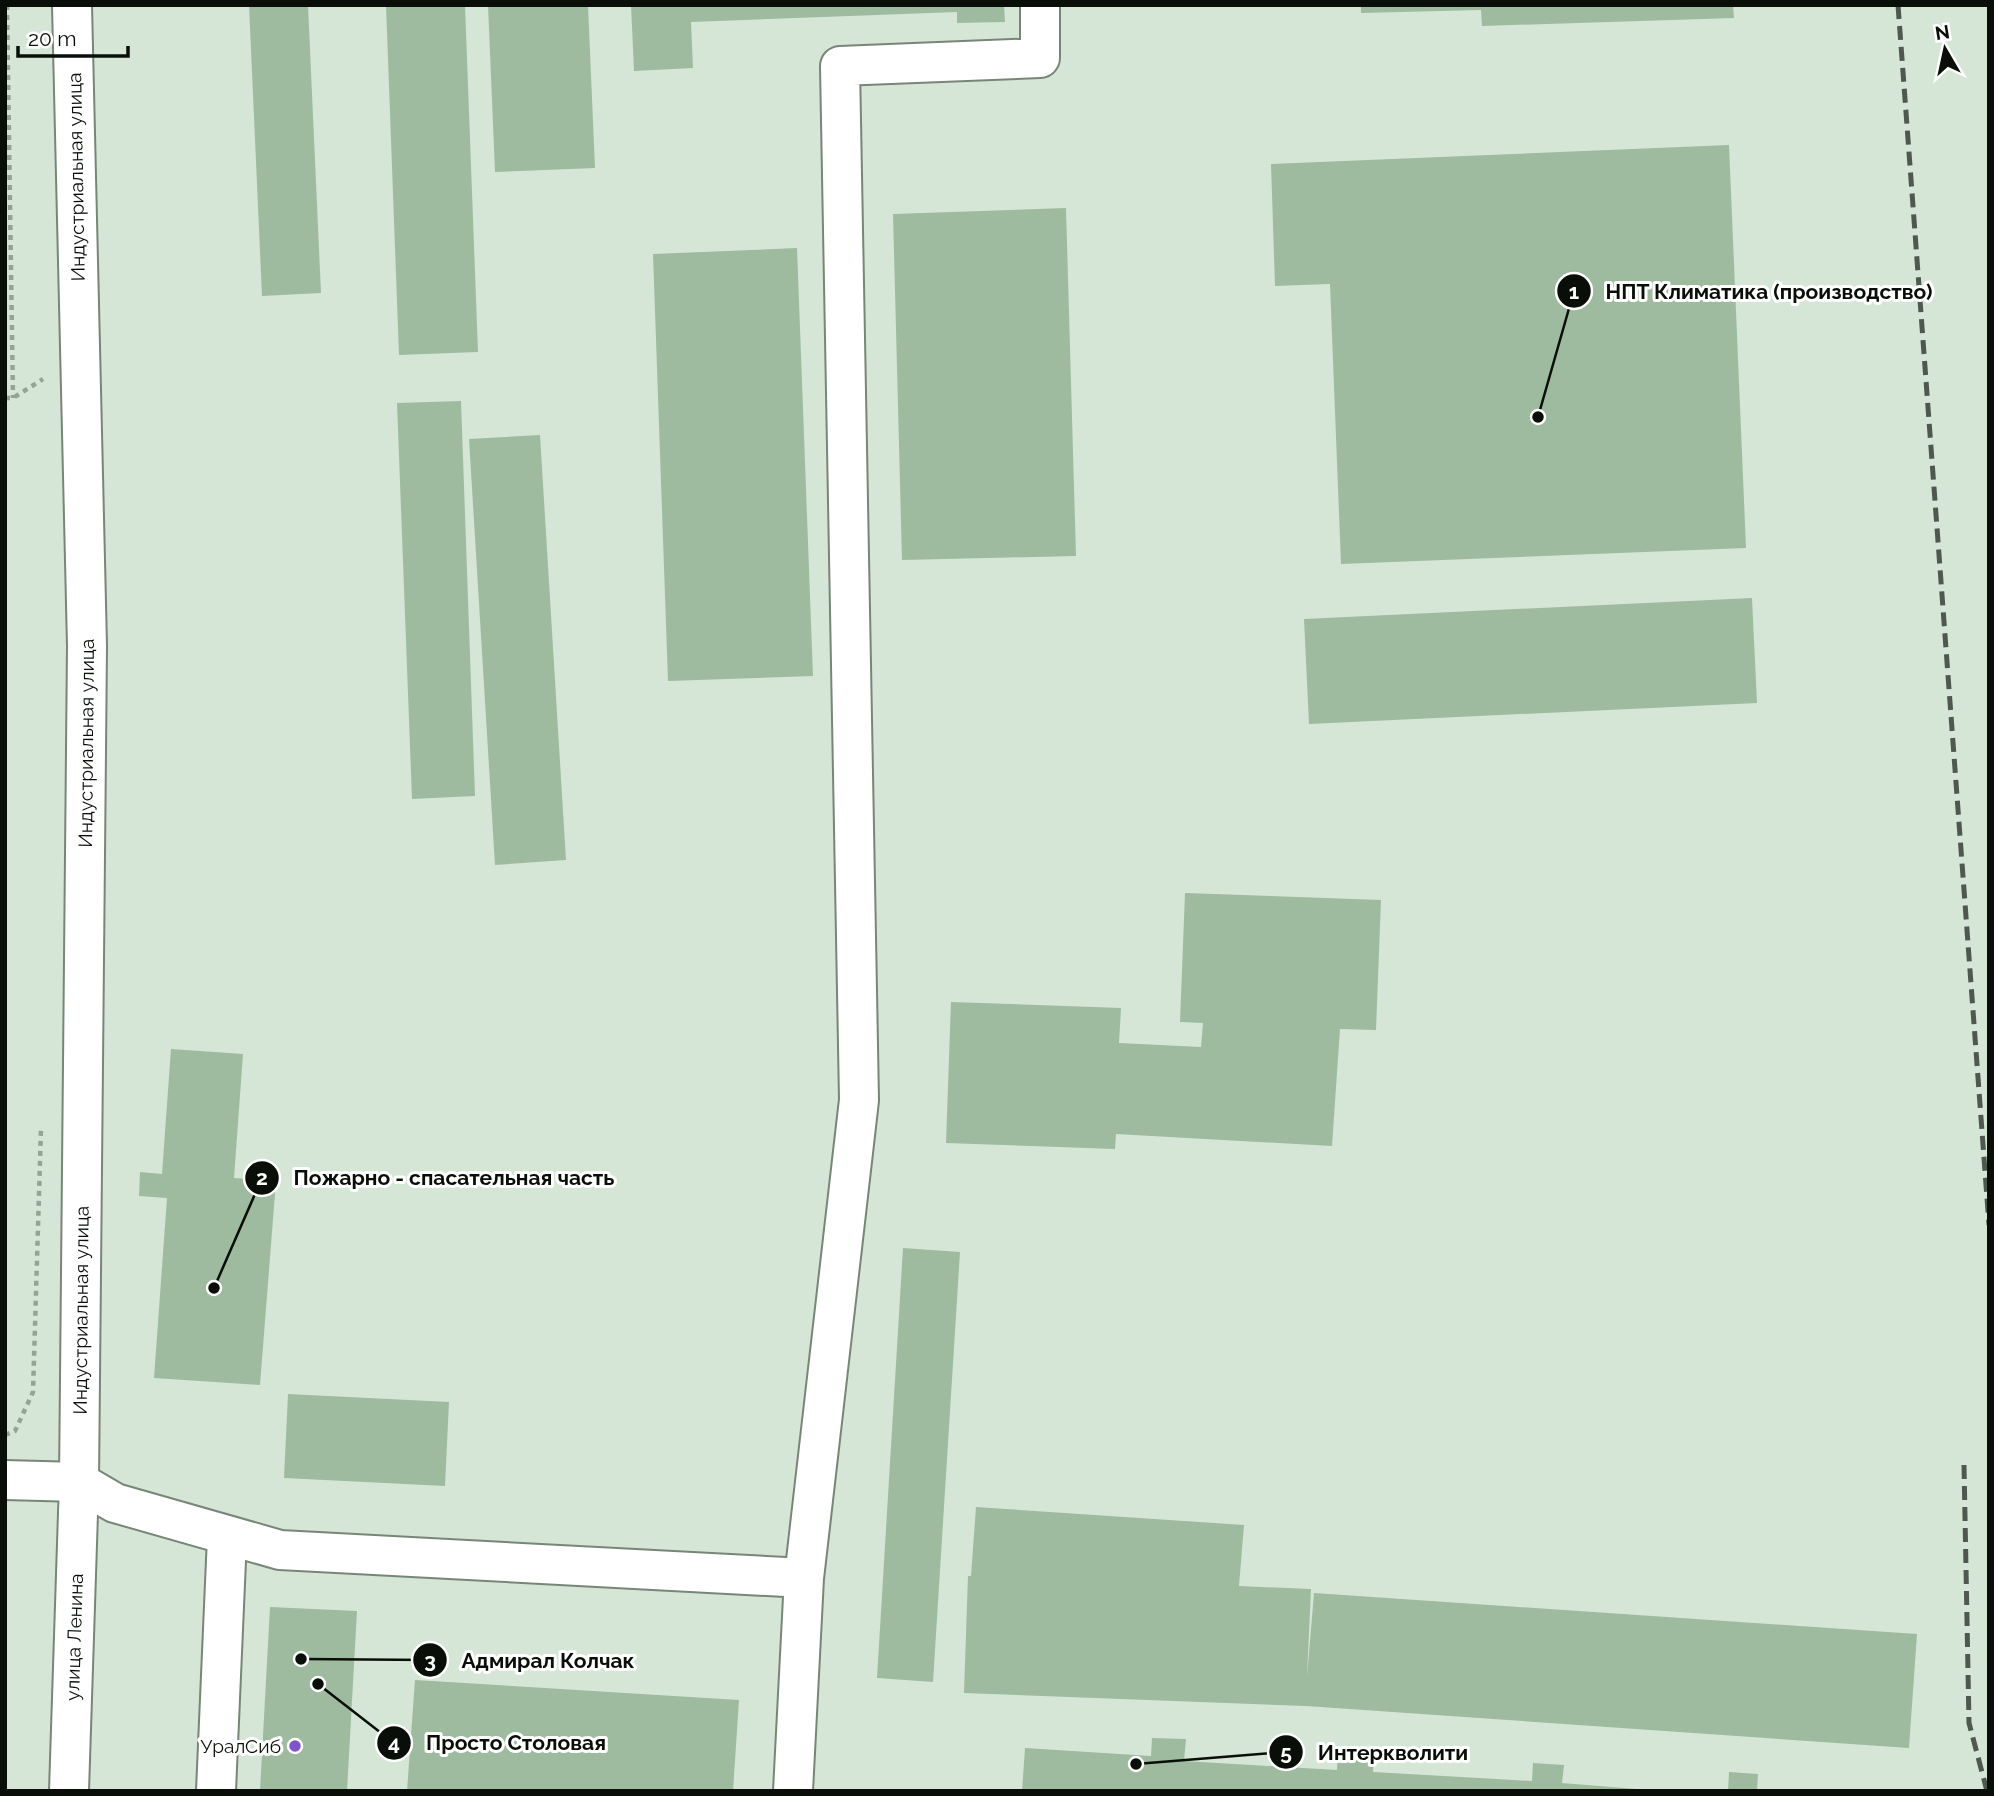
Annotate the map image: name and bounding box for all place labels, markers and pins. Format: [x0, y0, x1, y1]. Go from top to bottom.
callout: НПТ Климатика (производство) [1556, 270, 1947, 312]
callout: Пожарно - спасательная часть [244, 1157, 628, 1199]
callout: Адмирал Колчак [413, 1639, 649, 1681]
callout: Просто Столовая [377, 1722, 620, 1764]
callout: Интеркволити [1268, 1731, 1482, 1773]
place label: УралСиб [201, 1735, 281, 1757]
marker: УралСиб [287, 1738, 303, 1754]

